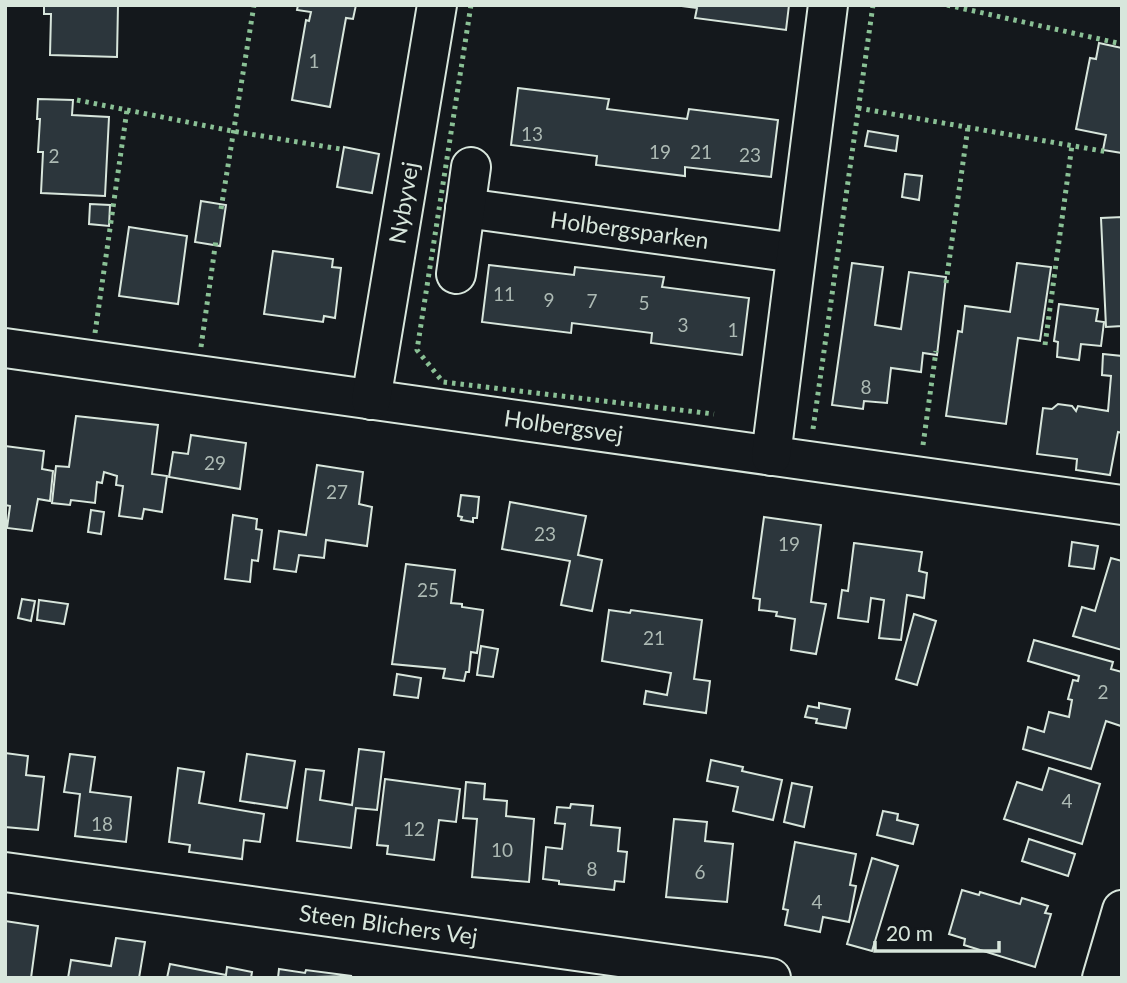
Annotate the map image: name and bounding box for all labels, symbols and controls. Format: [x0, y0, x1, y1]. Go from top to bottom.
house number: 1 [308, 49, 320, 72]
house number: 13 [521, 122, 543, 145]
house number: 19 [649, 140, 671, 163]
house number: 21 [690, 140, 712, 163]
house number: 23 [739, 143, 761, 166]
house number: 2 [48, 144, 60, 167]
street label: Nybyvej [382, 159, 424, 246]
street label: Holbergsparken [549, 205, 711, 254]
house number: 11 [493, 282, 515, 305]
house number: 9 [543, 288, 555, 311]
house number: 7 [586, 289, 598, 312]
house number: 5 [638, 291, 650, 314]
house number: 3 [677, 313, 689, 336]
house number: 1 [727, 318, 739, 341]
house number: 8 [860, 375, 872, 398]
street label: Holbergsvej [502, 403, 625, 448]
house number: 29 [204, 451, 226, 474]
house number: 27 [326, 480, 348, 503]
house number: 23 [534, 522, 556, 545]
house number: 19 [778, 532, 800, 555]
house number: 25 [417, 578, 439, 601]
house number: 21 [643, 626, 665, 649]
house number: 2 [1097, 680, 1109, 703]
house number: 4 [1061, 789, 1073, 812]
house number: 18 [91, 812, 113, 835]
house number: 12 [403, 817, 425, 840]
house number: 10 [491, 838, 513, 861]
house number: 8 [586, 857, 598, 880]
house number: 6 [694, 860, 706, 883]
house number: 4 [811, 890, 823, 913]
street label: Steen Blichers Vej [298, 898, 479, 950]
scale bar [875, 909, 999, 953]
text: 20 m [886, 920, 933, 945]

